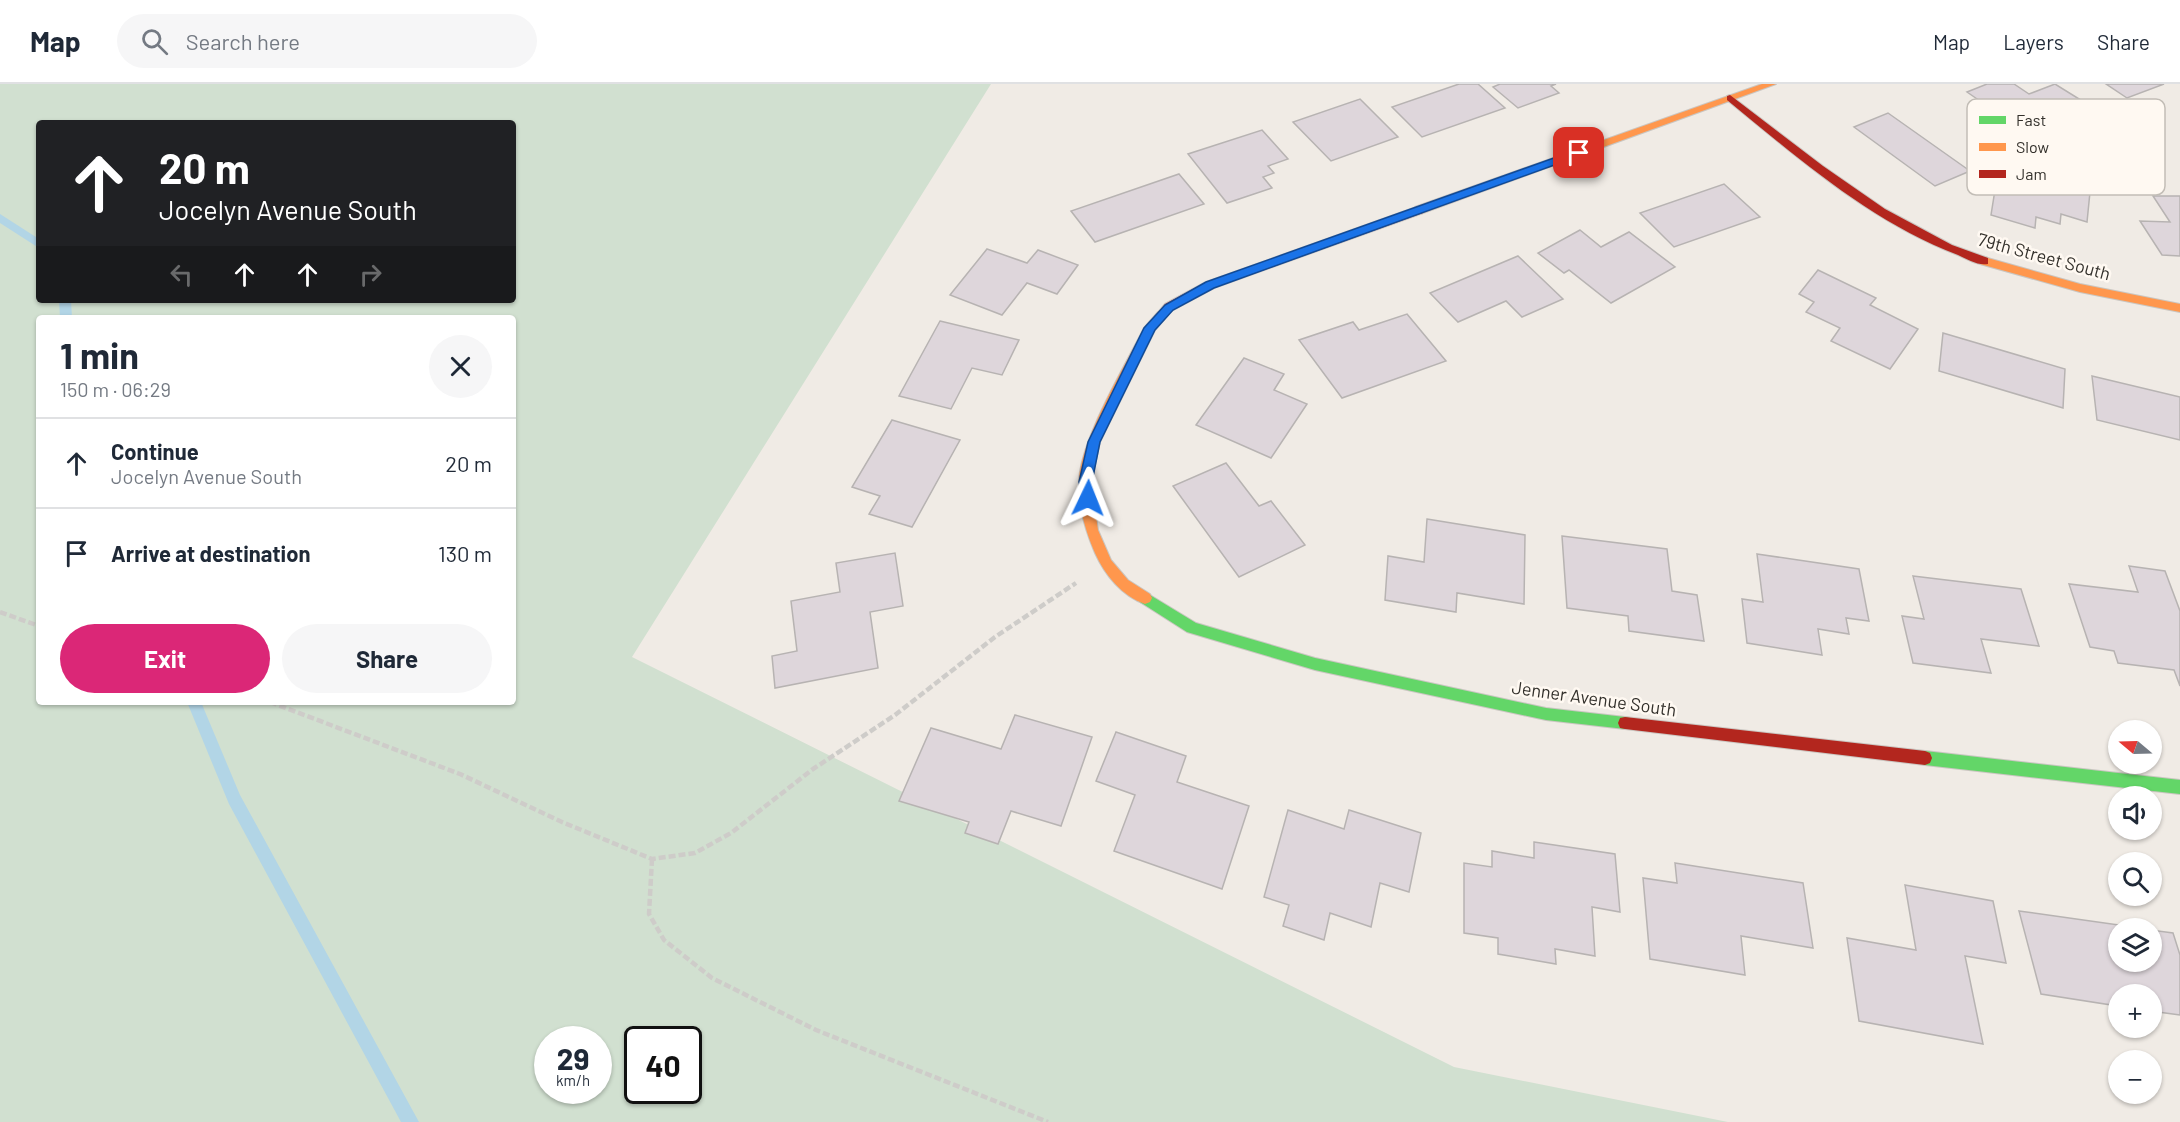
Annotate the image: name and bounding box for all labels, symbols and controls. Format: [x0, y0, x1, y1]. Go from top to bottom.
search box [117, 14, 537, 68]
text: Map [30, 24, 81, 58]
icon: search [138, 25, 171, 58]
text: Search here [186, 28, 300, 54]
text: Map [1933, 29, 1970, 54]
text: Layers [2003, 29, 2064, 54]
text: Share [2097, 29, 2150, 54]
legend [1967, 99, 2165, 195]
text: Fast [2016, 110, 2046, 129]
pin [1553, 127, 1604, 178]
icon: arrive [1562, 136, 1595, 169]
text: Slow [2016, 137, 2049, 156]
text: 20 m [159, 142, 250, 192]
icon: ahead [60, 144, 138, 222]
text: Jam [2016, 164, 2047, 183]
text: Jocelyn Avenue South [159, 193, 417, 225]
street label: 79th Street South [1975, 228, 2113, 284]
icon: left [165, 258, 198, 291]
icon: ahead [228, 258, 261, 291]
icon: ahead [291, 258, 324, 291]
icon: right [354, 258, 387, 291]
text: 1 min [60, 333, 139, 376]
button: close [429, 335, 492, 398]
text: 150 m · 06:29 [60, 377, 171, 401]
text: Continue [111, 438, 199, 464]
icon: ahead [60, 447, 93, 480]
text: 20 m [445, 450, 492, 476]
text: Jocelyn Avenue South [111, 464, 302, 488]
position arrow [1056, 466, 1120, 530]
icon: arrive [60, 537, 93, 570]
text: Arrive at destination [111, 540, 310, 566]
text: 130 m [438, 540, 492, 566]
button: Exit [60, 624, 270, 693]
button: Share [282, 624, 492, 693]
street label: Jenner Avenue South [1510, 676, 1678, 720]
north arrow [2108, 720, 2162, 774]
map controls [2108, 720, 2162, 1104]
button: sound [2108, 786, 2162, 840]
button: search [2108, 852, 2162, 906]
button: layers [2108, 918, 2162, 972]
button: + [2108, 984, 2162, 1038]
speed limit sign: 40 [624, 1026, 702, 1104]
text: 29 [557, 1040, 589, 1076]
button: − [2108, 1050, 2162, 1104]
text: km/h [556, 1071, 590, 1089]

